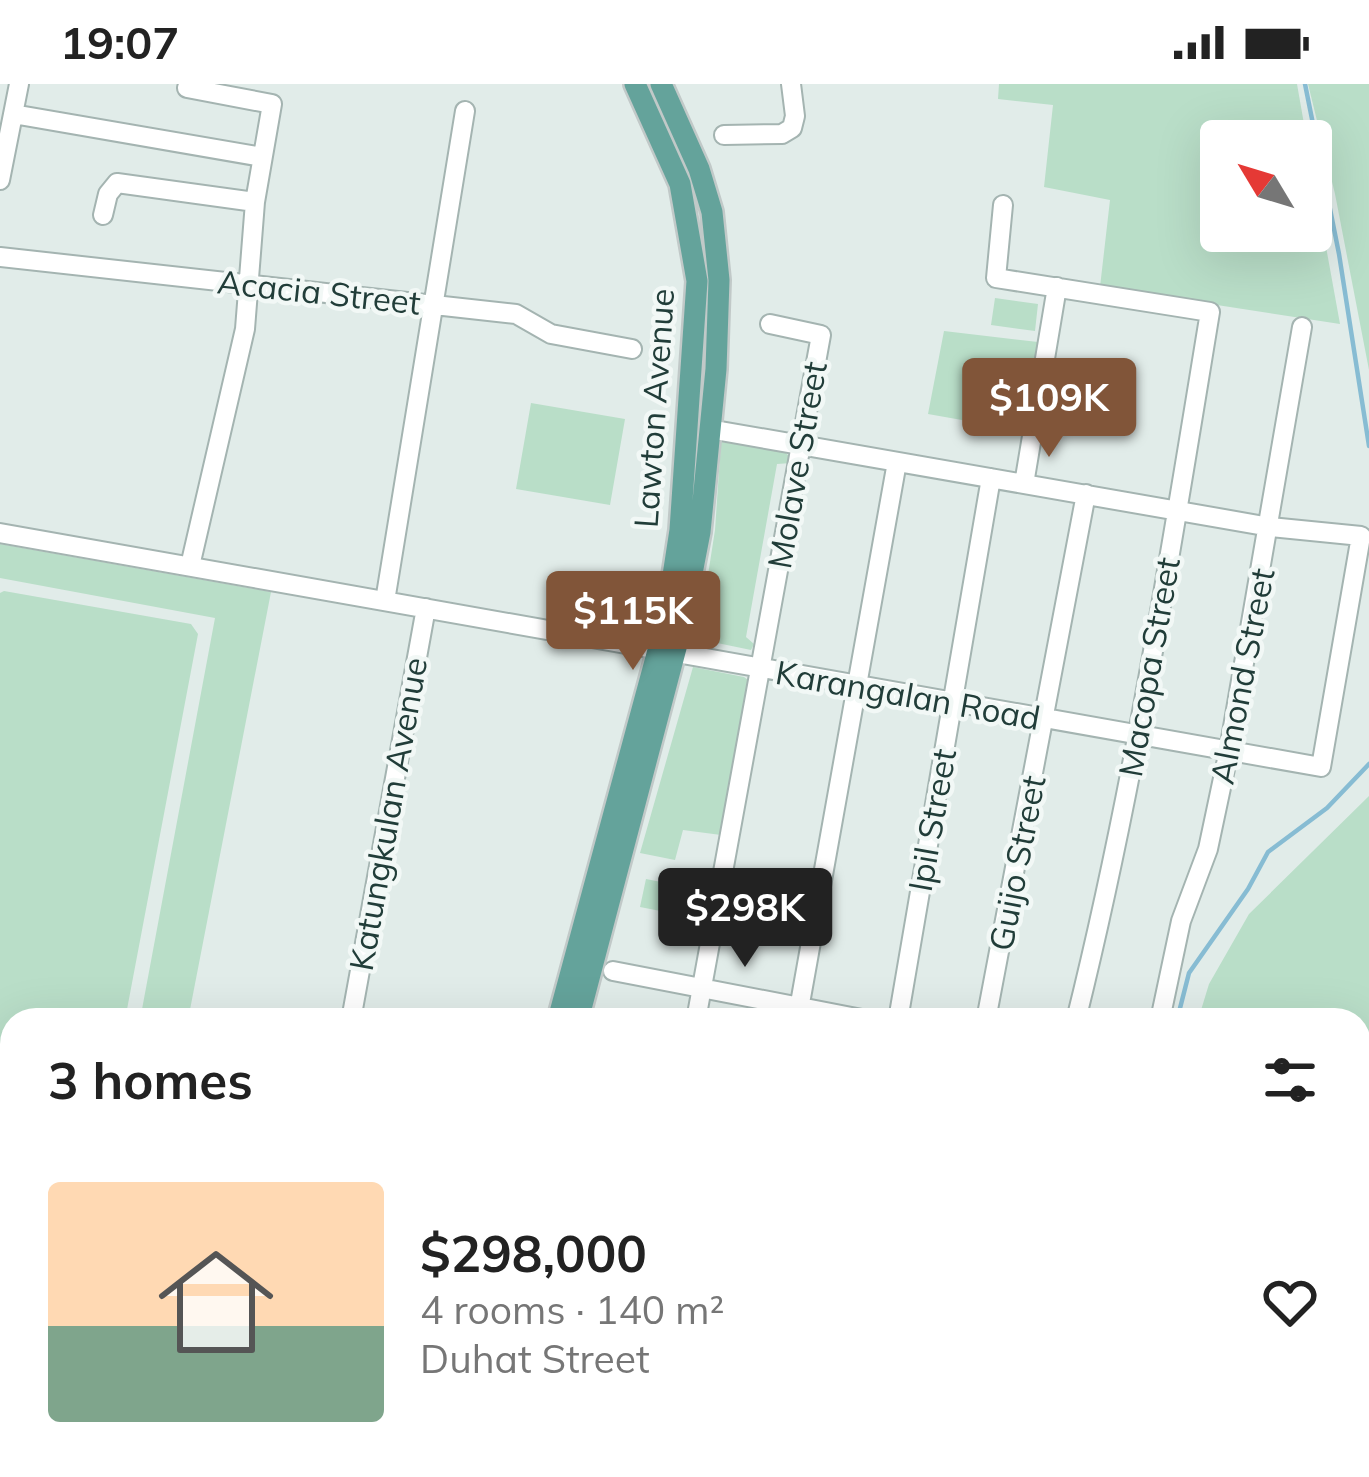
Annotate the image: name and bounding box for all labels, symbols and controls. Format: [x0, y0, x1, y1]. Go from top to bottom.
text: 19:07 [60, 14, 179, 70]
north arrow [1200, 120, 1332, 252]
map controls [1200, 120, 1332, 252]
street label: Acacia Street [215, 260, 423, 323]
street label: Lawton Avenue [625, 287, 682, 529]
street label: Molave Street [758, 358, 835, 572]
pin: $109K [965, 358, 1133, 460]
text: $109K [989, 372, 1109, 421]
street label: Macopa Street [1109, 554, 1188, 780]
street label: Almond Street [1200, 565, 1283, 787]
pin: $115K [549, 571, 717, 673]
text: $115K [573, 585, 693, 634]
street label: Karangalan Road [773, 651, 1044, 738]
street label: Katungkulan Avenue [340, 654, 435, 974]
street label: Ipil Street [899, 745, 964, 894]
street label: Guijo Street [979, 772, 1054, 954]
pin: $298K [661, 868, 829, 970]
text: $298K [685, 882, 805, 931]
icon: filters [1257, 1047, 1323, 1113]
text: 3 homes [48, 1048, 253, 1112]
text: $298,000 [420, 1221, 647, 1285]
icon: home [144, 1230, 288, 1374]
icon: heart [1257, 1269, 1323, 1335]
text: 4 rooms · 140 m² [420, 1285, 724, 1334]
text: Duhat Street [420, 1334, 650, 1383]

